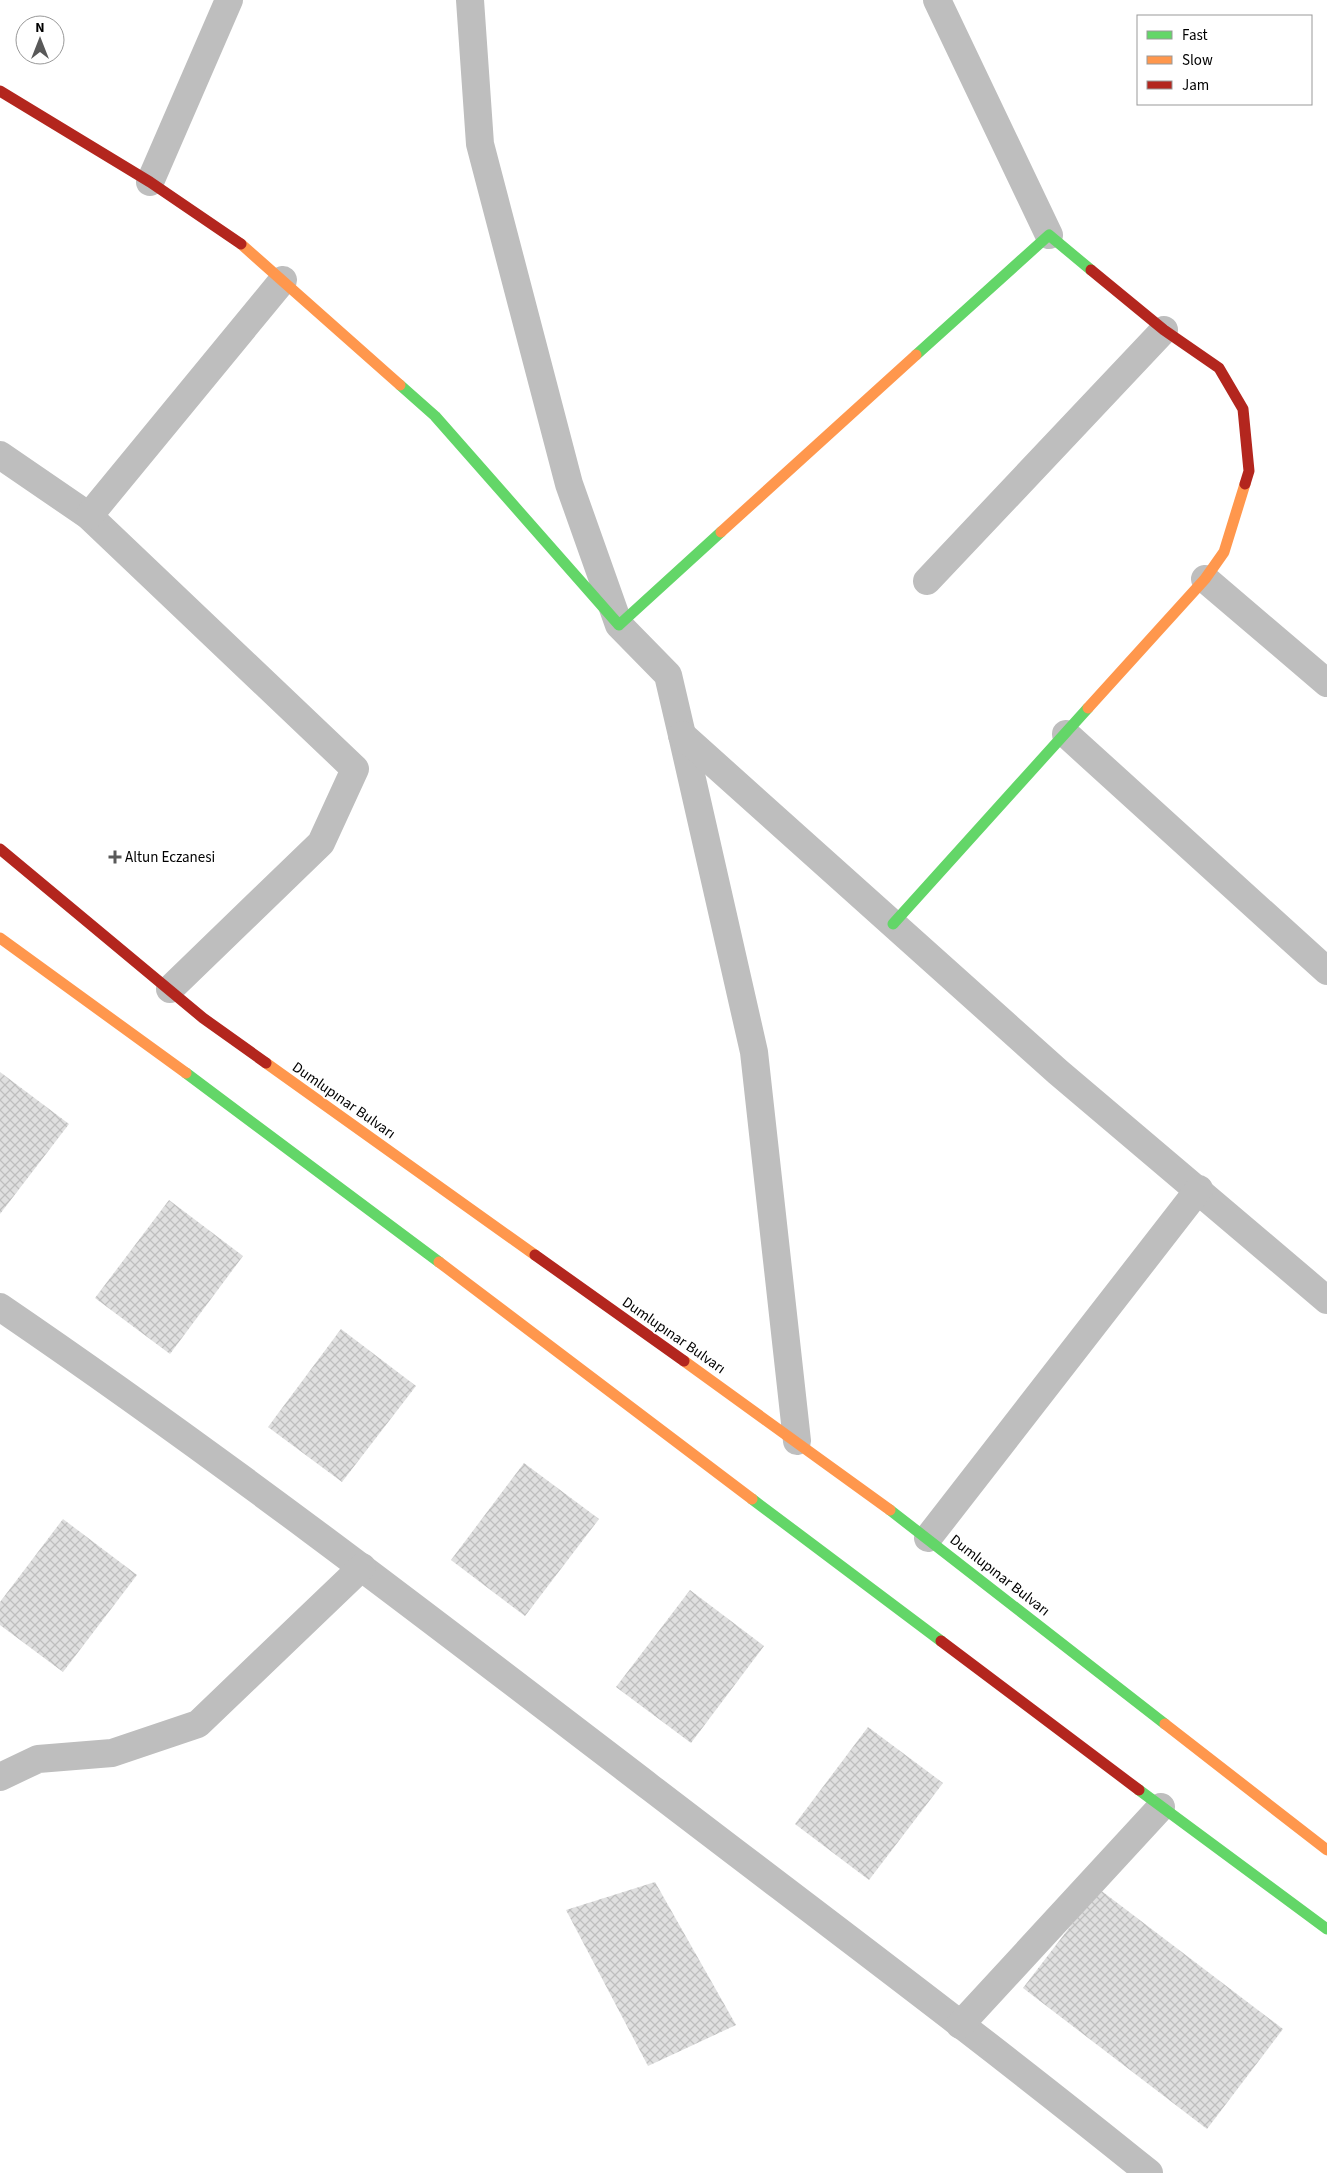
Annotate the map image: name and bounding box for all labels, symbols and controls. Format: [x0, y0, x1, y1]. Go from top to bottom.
north arrow [15, 15, 65, 65]
legend [1137, 15, 1312, 105]
text: N [35, 18, 45, 38]
text: Fast [1182, 25, 1208, 46]
text: Slow [1182, 50, 1213, 71]
text: Jam [1182, 75, 1209, 96]
place label: Altun Eczanesi [125, 847, 215, 868]
marker: Altun Eczanesi [109, 851, 121, 863]
street label: Dumlupınar Bulvarı [288, 1057, 400, 1144]
street label: Dumlupınar Bulvarı [618, 1292, 730, 1379]
street label: Dumlupınar Bulvarı [945, 1530, 1054, 1621]

